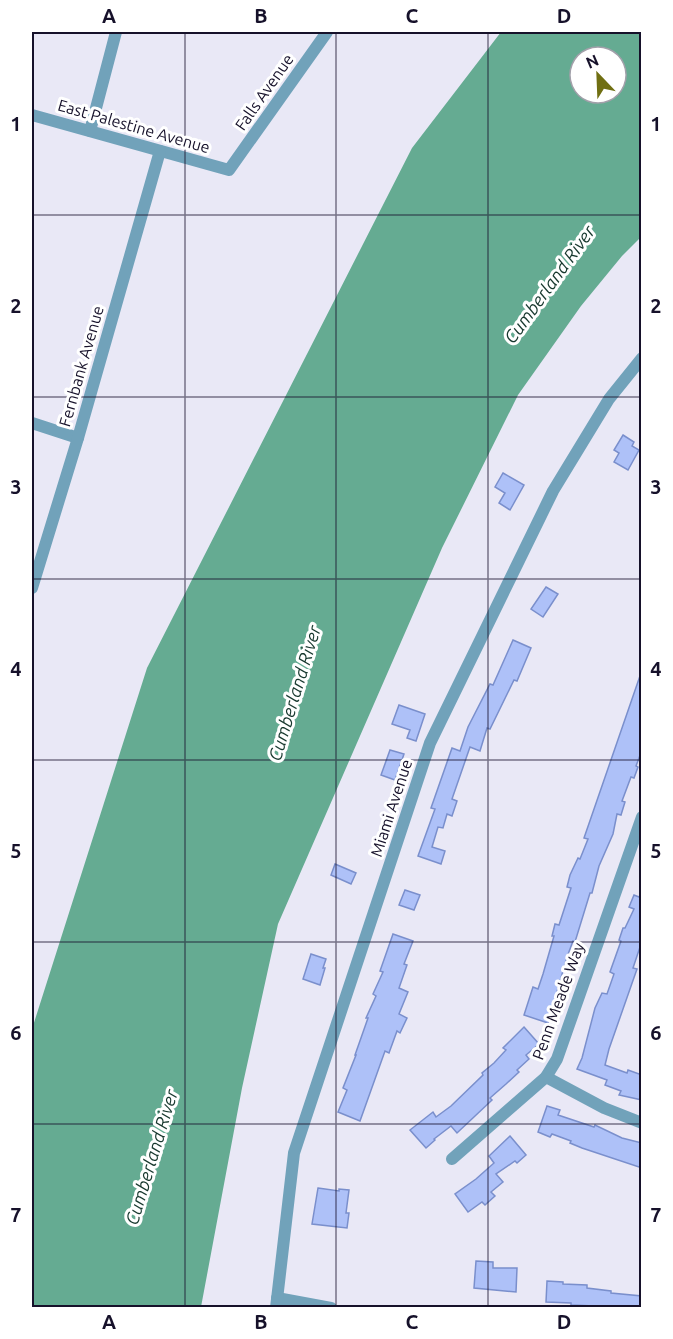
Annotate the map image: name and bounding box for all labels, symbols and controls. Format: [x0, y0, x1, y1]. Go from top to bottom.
text: A [102, 4, 116, 27]
text: B [254, 4, 268, 27]
text: C [406, 4, 419, 27]
text: D [557, 4, 571, 27]
north arrow [568, 45, 628, 105]
street label: Falls Avenue [231, 50, 297, 134]
text: N [583, 51, 601, 72]
street label: East Palestine Avenue [56, 96, 212, 156]
text: 1 [10, 112, 22, 135]
text: 1 [650, 112, 662, 135]
water label: Cumberland River [500, 220, 599, 347]
text: 2 [10, 294, 22, 317]
text: 2 [650, 294, 662, 317]
street label: Fernbank Avenue [55, 304, 107, 428]
text: 3 [10, 475, 22, 498]
text: 3 [650, 475, 662, 498]
water label: Cumberland River [264, 622, 324, 763]
text: 4 [10, 657, 22, 680]
text: 4 [650, 657, 662, 680]
street label: Miami Avenue [367, 757, 415, 859]
text: 5 [10, 839, 22, 862]
text: 5 [650, 839, 662, 862]
street label: Penn Meade Way [528, 940, 588, 1062]
text: 6 [10, 1021, 22, 1044]
text: 6 [650, 1021, 662, 1044]
water label: Cumberland River [121, 1086, 181, 1227]
text: 7 [10, 1203, 22, 1226]
text: 7 [650, 1203, 662, 1226]
text: A [102, 1310, 116, 1333]
text: B [254, 1310, 268, 1333]
text: C [406, 1310, 419, 1333]
text: D [557, 1310, 571, 1333]

